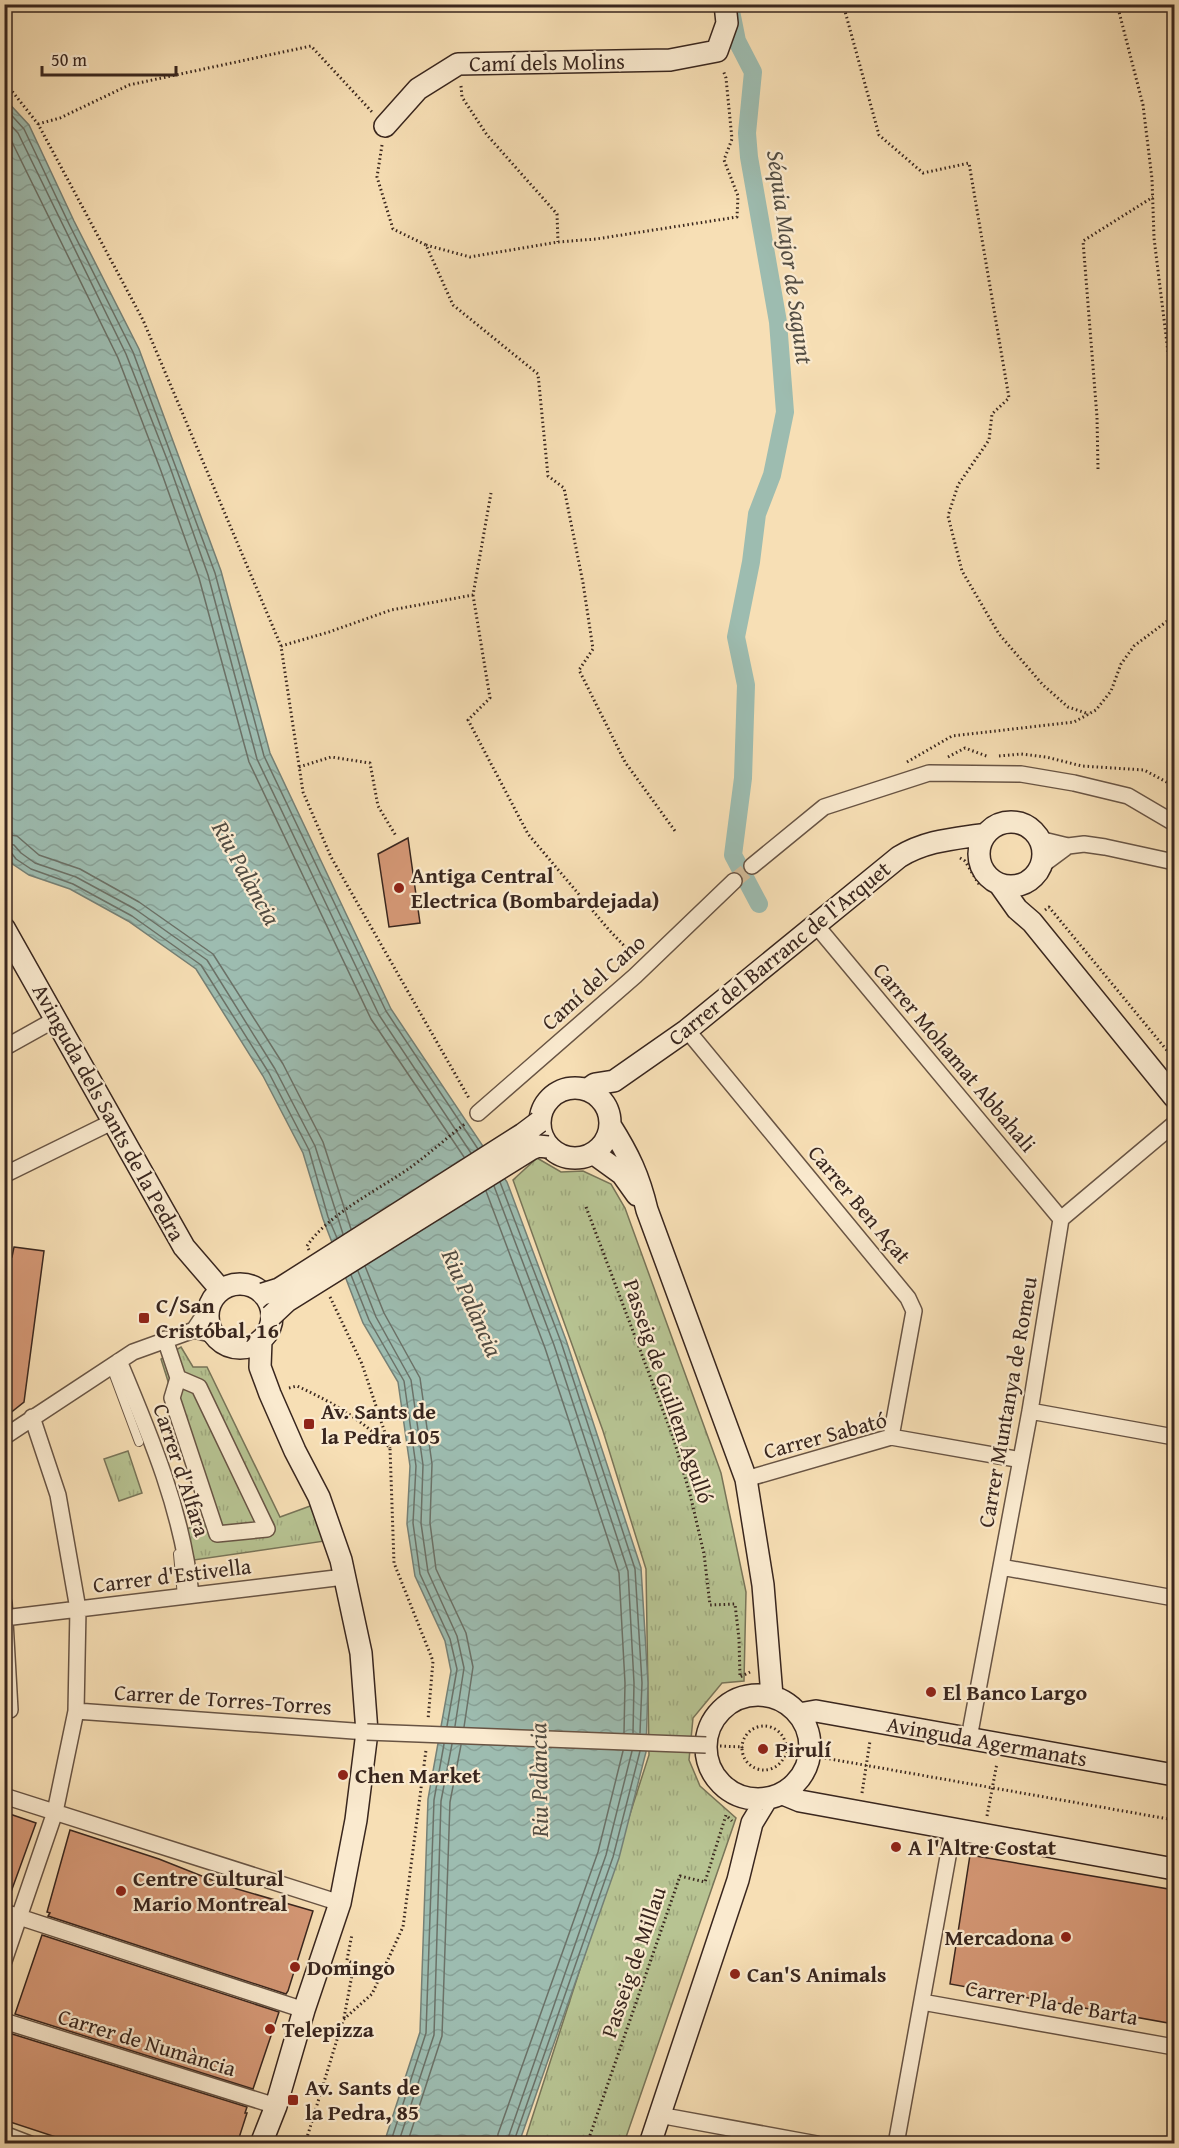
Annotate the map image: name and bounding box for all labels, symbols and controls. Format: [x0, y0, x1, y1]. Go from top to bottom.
scale bar [42, 39, 176, 77]
street label: Camí dels Molins [469, 45, 625, 79]
text: 50 m [51, 46, 87, 73]
water label: Séquia Major de Sagunt [758, 148, 823, 367]
water label: Riu Palància [203, 813, 290, 931]
street label: Carrer del Barranc de l'Arquet [661, 853, 897, 1053]
place label: Antiga Central Electrica (Bombardejada) [411, 859, 659, 916]
marker: Antiga Central Electrica (Bombardejada) [392, 881, 406, 895]
street label: Camí del Cano [534, 926, 652, 1038]
street label: Carrer Mohamat Abbahali [866, 955, 1044, 1159]
street label: Avinguda dels Sants de la Pedra [25, 978, 194, 1247]
street label: Carrer Ben Açat [801, 1138, 919, 1270]
water label: Riu Palància [433, 1242, 512, 1362]
street label: Carrer Muntanya de Romeu [969, 1274, 1045, 1530]
street label: Passeig de Guillem Agulló [616, 1275, 722, 1507]
place label: C/San Cristóbal, 16 [156, 1289, 279, 1346]
marker: C/San Cristóbal, 16 [137, 1311, 151, 1325]
place label: Av. Sants de la Pedra 105 [321, 1395, 440, 1452]
street label: Carrer d'Alfara [145, 1399, 219, 1541]
street label: Carrer Sabató [760, 1403, 890, 1467]
marker: Av. Sants de la Pedra 105 [302, 1417, 316, 1431]
street label: Carrer d'Estivella [91, 1549, 254, 1601]
street label: Carrer de Torres-Torres [113, 1675, 333, 1723]
place label: El Banco Largo [943, 1676, 1087, 1708]
marker: El Banco Largo [924, 1685, 938, 1699]
street label: Avinguda Agermanats [884, 1708, 1090, 1774]
water label: Riu Palància [520, 1722, 557, 1839]
place label: Pirulí [775, 1733, 832, 1765]
marker: Pirulí [756, 1742, 770, 1756]
place label: Chen Market [355, 1759, 481, 1791]
marker: Chen Market [336, 1768, 350, 1782]
place label: A l'Altre Costat [908, 1831, 1057, 1863]
marker: A l'Altre Costat [889, 1840, 903, 1854]
place label: Centre Cultural Mario Montreal [133, 1862, 287, 1919]
street label: Passeig de Millau [592, 1882, 674, 2042]
marker: Centre Cultural Mario Montreal [114, 1884, 128, 1898]
place label: Mercadona [944, 1921, 1055, 1953]
marker: Mercadona [1059, 1930, 1073, 1944]
place label: Domingo [307, 1951, 395, 1983]
place label: Can'S Animals [747, 1958, 887, 1990]
marker: Domingo [288, 1960, 302, 1974]
marker: Can'S Animals [728, 1967, 742, 1981]
street label: Carrer Pla de Barta [963, 1971, 1141, 2033]
street label: Carrer de Numància [54, 2000, 241, 2084]
place label: Telepizza [282, 2013, 375, 2045]
marker: Telepizza [263, 2022, 277, 2036]
place label: Av. Sants de la Pedra, 85 [305, 2071, 420, 2128]
marker: Av. Sants de la Pedra, 85 [286, 2093, 300, 2107]

